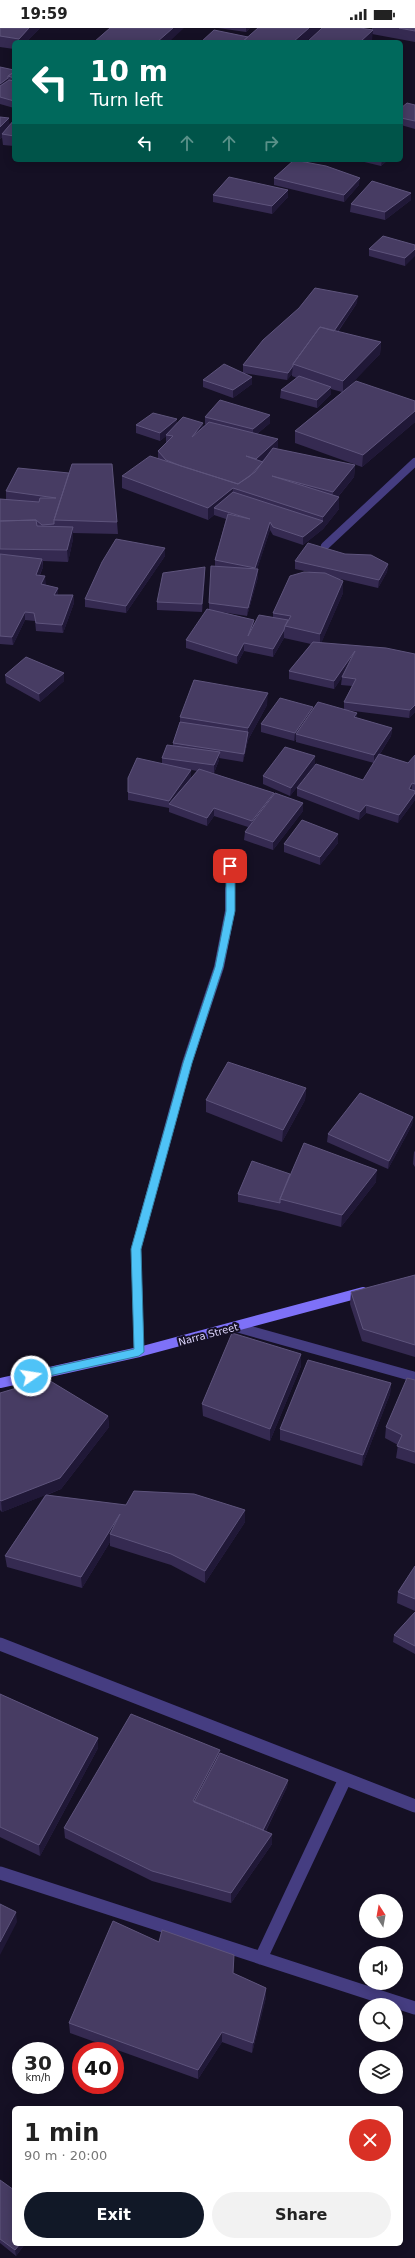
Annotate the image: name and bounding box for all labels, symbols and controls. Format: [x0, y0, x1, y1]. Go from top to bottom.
text: 19:59 [20, 5, 68, 23]
text: 10 m [90, 55, 168, 88]
icon: left [24, 56, 76, 108]
text: Turn left [90, 89, 163, 110]
icon: left [134, 132, 156, 154]
icon: ahead [176, 132, 198, 154]
icon: ahead [218, 132, 240, 154]
icon: right [260, 132, 282, 154]
pin [213, 849, 247, 883]
icon: arrive [219, 855, 241, 877]
street label: Narra Street [177, 1321, 239, 1348]
position arrow [10, 1355, 52, 1397]
north arrow [359, 1894, 403, 1938]
map controls [359, 1894, 403, 2094]
button: sound [359, 1946, 403, 1990]
button: search [359, 1998, 403, 2042]
speed limit sign: 40 [72, 2042, 124, 2094]
button: layers [359, 2050, 403, 2094]
text: 30 [24, 2051, 52, 2075]
text: km/h [25, 2072, 51, 2083]
text: 1 min [24, 2119, 99, 2147]
button: close [349, 2119, 391, 2161]
text: 90 m · 20:00 [24, 2148, 107, 2163]
button: Exit [24, 2192, 204, 2238]
button: Share [212, 2192, 391, 2238]

